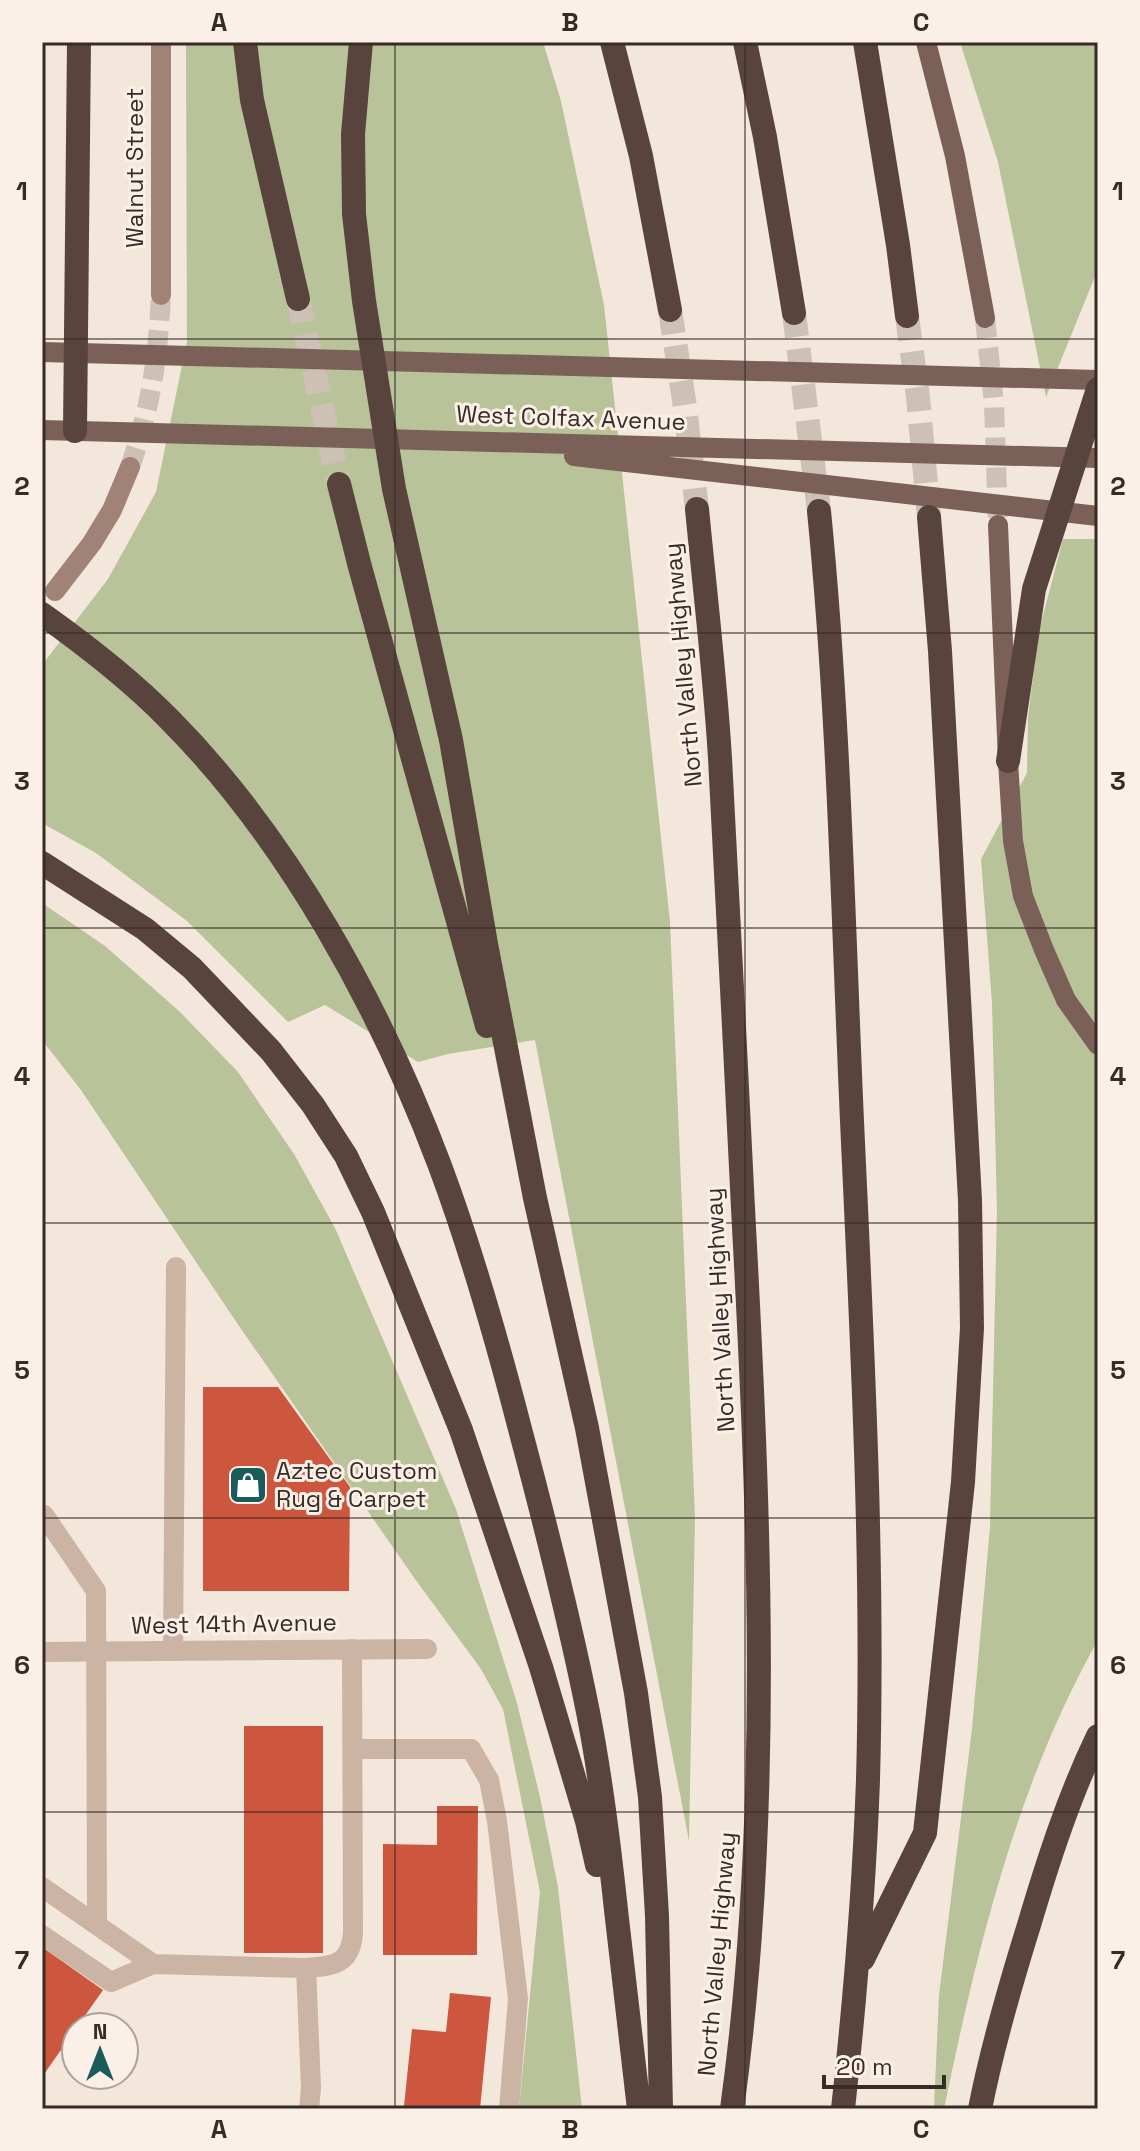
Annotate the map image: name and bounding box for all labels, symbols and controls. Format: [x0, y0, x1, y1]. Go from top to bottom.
text: A [211, 5, 228, 39]
text: B [561, 5, 579, 39]
text: C [913, 5, 929, 39]
street label: Walnut Street [119, 88, 150, 248]
text: 1 [16, 174, 28, 208]
text: 1 [1112, 174, 1124, 208]
street label: West Colfax Avenue [456, 398, 686, 437]
text: 2 [14, 469, 30, 503]
text: 2 [1110, 469, 1126, 503]
street label: North Valley Highway [656, 542, 709, 788]
text: 3 [14, 764, 30, 798]
text: 3 [1110, 764, 1126, 798]
text: 4 [14, 1059, 30, 1093]
text: 4 [1110, 1059, 1126, 1093]
street label: North Valley Highway [698, 1187, 741, 1433]
text: 5 [14, 1353, 30, 1387]
text: 5 [1110, 1353, 1126, 1387]
place label: Aztec Custom Rug & Carpet [276, 1455, 438, 1514]
shop icon: Aztec Custom Rug & Carpet [227, 1464, 269, 1506]
street label: West 14th Avenue [131, 1606, 337, 1641]
text: 6 [14, 1648, 30, 1682]
text: 6 [1110, 1648, 1126, 1682]
street label: North Valley Highway [690, 1831, 743, 2077]
text: 7 [15, 1943, 29, 1977]
text: 7 [1111, 1943, 1125, 1977]
north arrow [60, 2011, 140, 2091]
text: N [93, 2017, 107, 2045]
scale bar [824, 2039, 944, 2089]
text: 20 m [836, 2051, 893, 2082]
text: A [211, 2112, 228, 2146]
text: B [561, 2112, 579, 2146]
text: C [913, 2112, 929, 2146]

